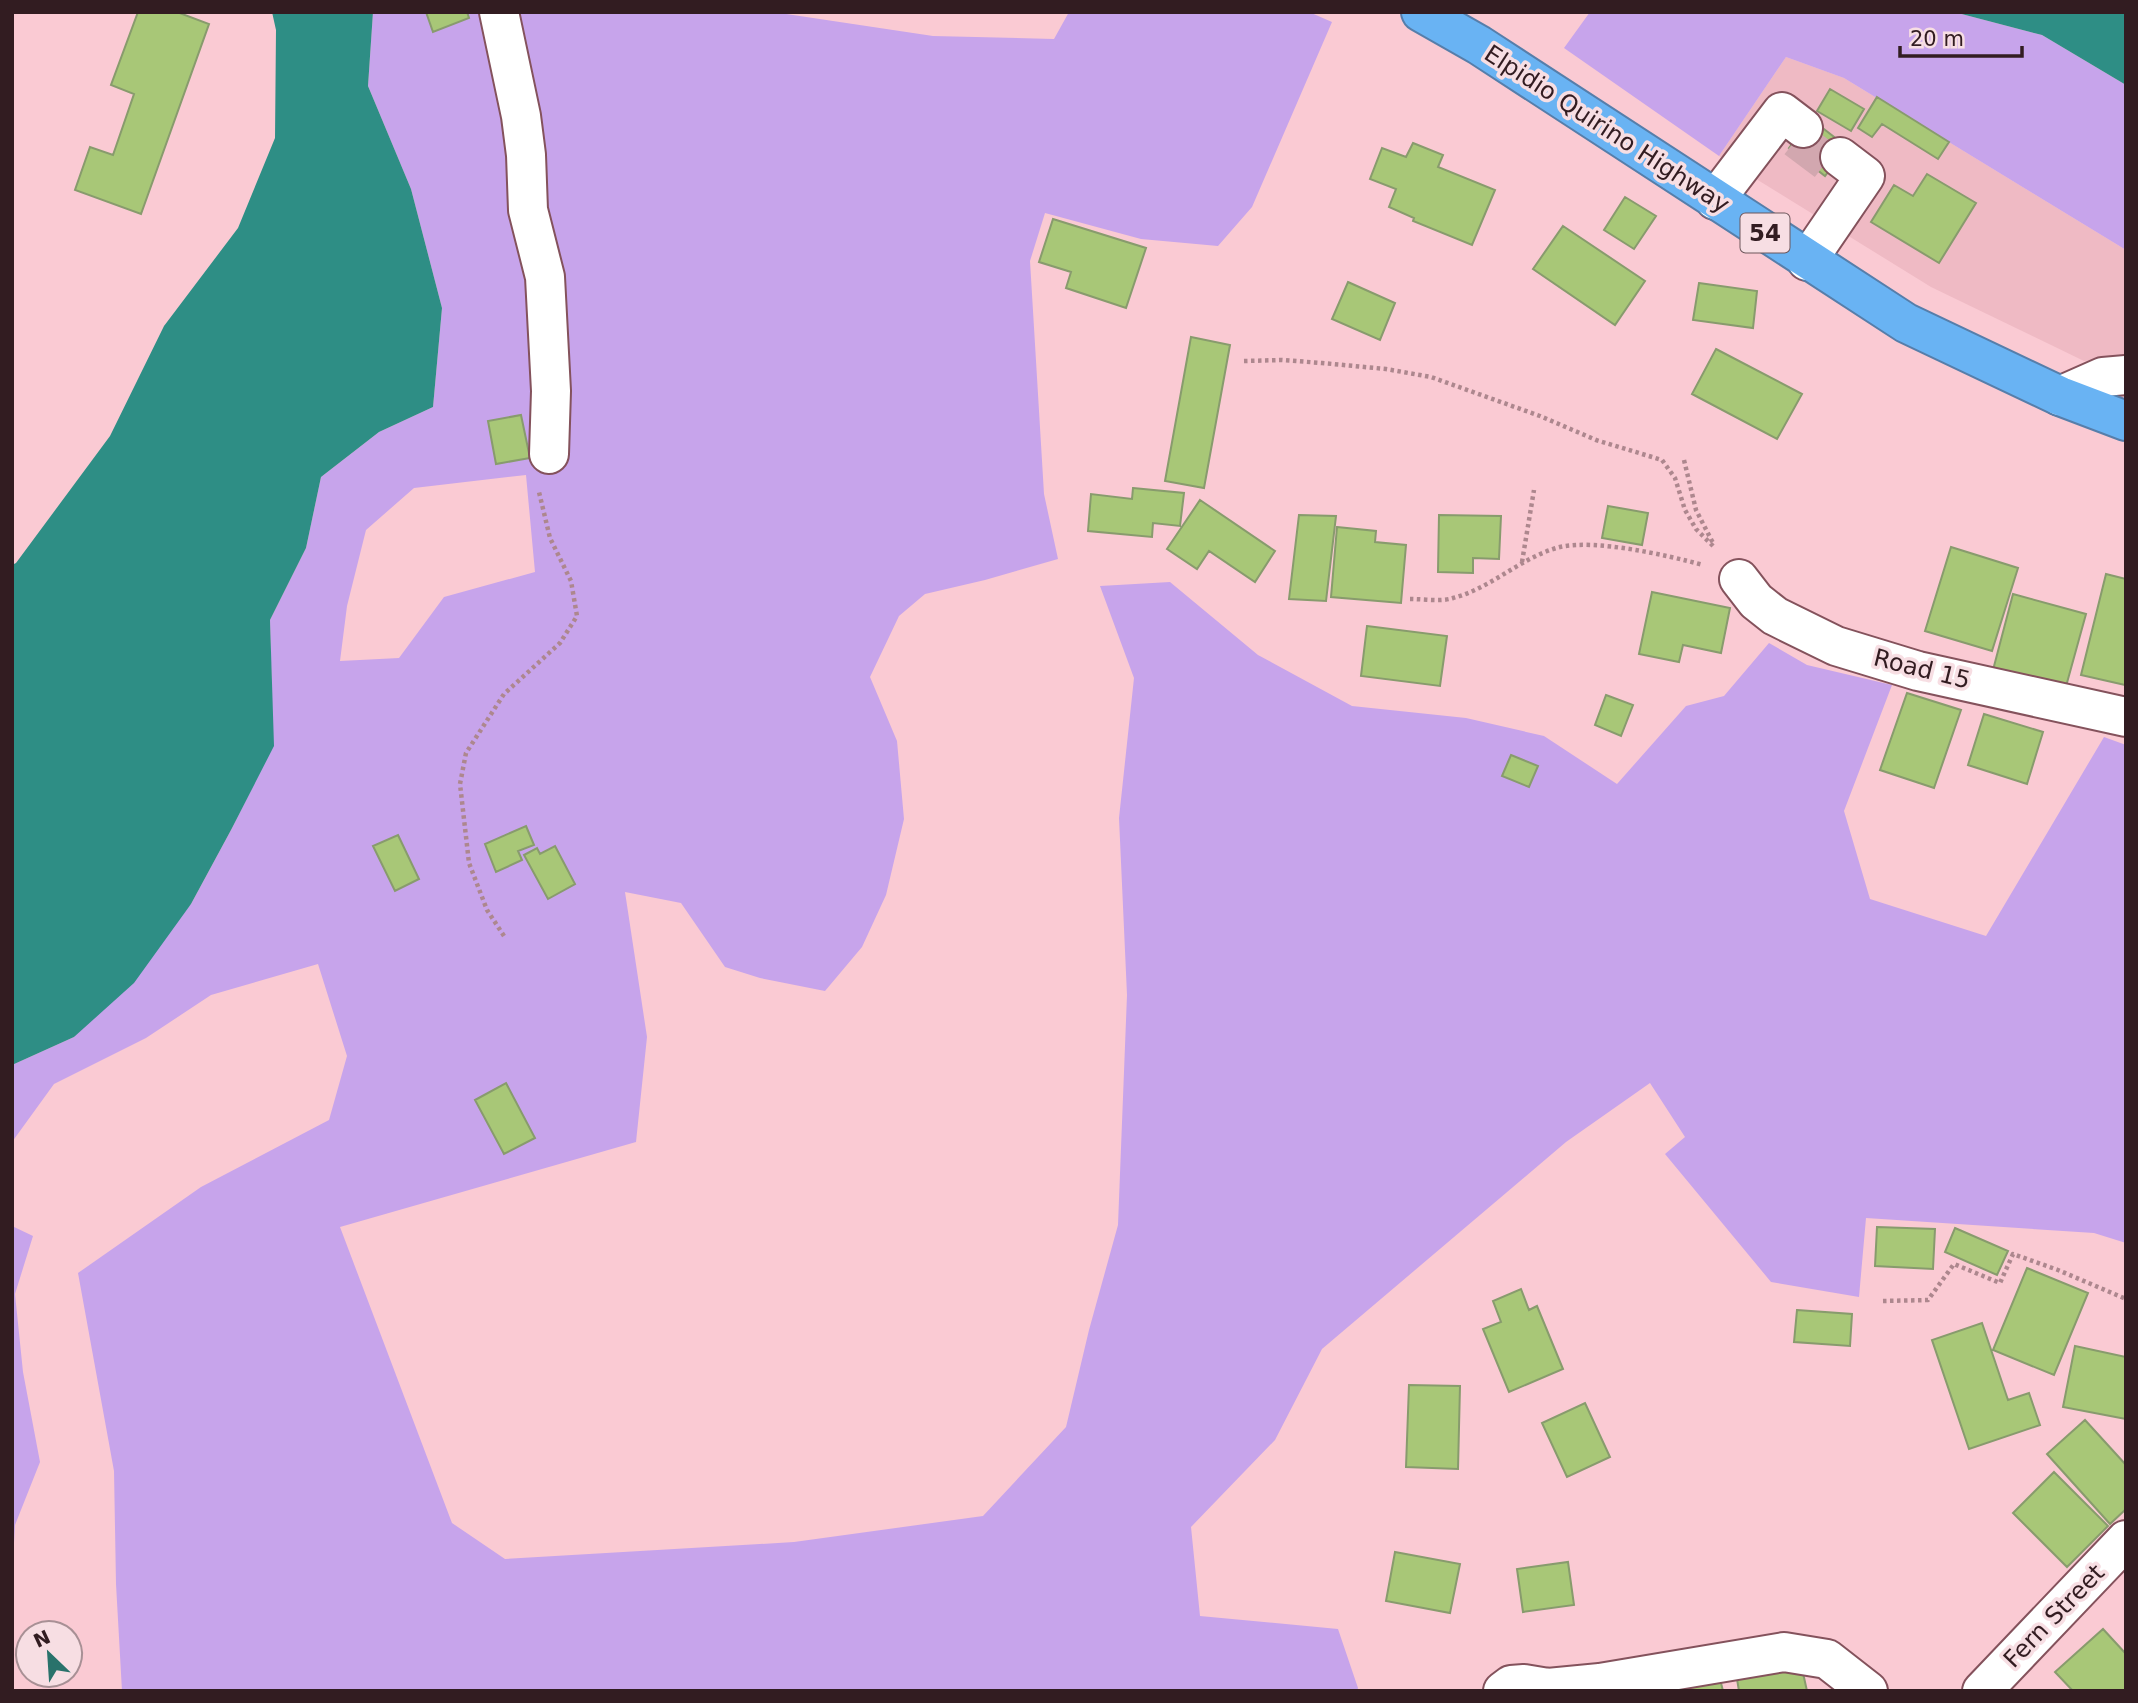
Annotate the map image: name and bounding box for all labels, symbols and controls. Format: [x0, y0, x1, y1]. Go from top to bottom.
scale bar [1900, 14, 2022, 58]
text: 20 m [1910, 27, 1964, 51]
street label: Elpidio Quirino Highway [1479, 39, 1735, 219]
road number: 54 [1740, 214, 1790, 252]
street label: Road 15 [1871, 644, 1973, 694]
street label: Fern Street [1998, 1559, 2110, 1673]
north arrow [14, 1619, 84, 1689]
text: N [30, 1625, 54, 1652]

